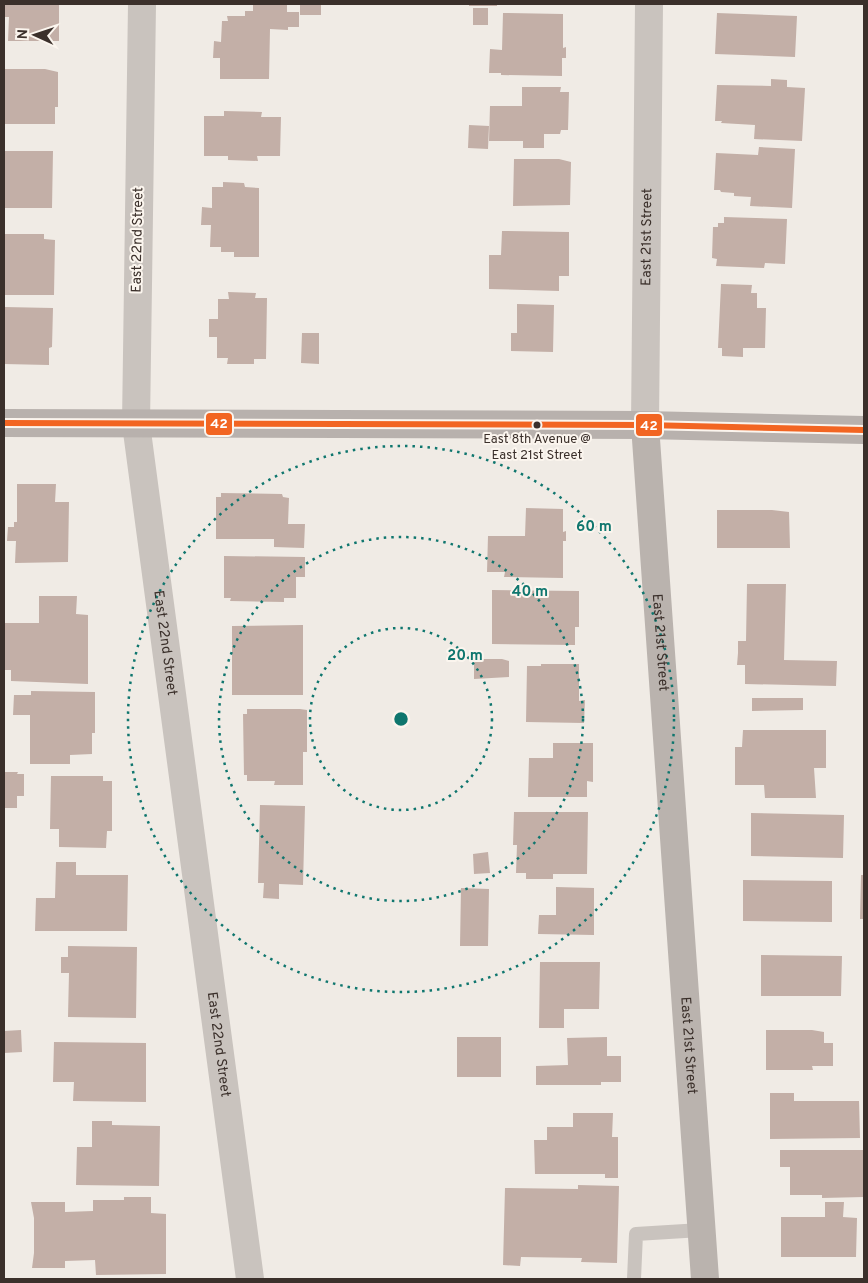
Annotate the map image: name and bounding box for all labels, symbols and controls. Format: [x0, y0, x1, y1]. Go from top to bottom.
north arrow [10, 10, 60, 60]
text: N [15, 29, 32, 40]
street label: East 22nd Street [129, 187, 147, 293]
street label: East 21st Street [638, 188, 656, 286]
line badge: 42 [205, 412, 233, 436]
line badge: 42 [635, 413, 663, 437]
text: 42 [210, 416, 228, 433]
text: 42 [640, 418, 658, 435]
marker: East 8th Avenue @ East 21st Street [532, 420, 542, 430]
place label: East 8th Avenue @ East 21st Street [483, 432, 591, 464]
text: 60 m [576, 518, 612, 537]
text: 40 m [512, 583, 548, 602]
street label: East 22nd Street [150, 589, 181, 697]
street label: East 21st Street [648, 593, 672, 692]
text: 20 m [447, 647, 483, 666]
centre of rings [392, 710, 410, 728]
street label: East 22nd Street [203, 991, 234, 1098]
street label: East 21st Street [677, 996, 701, 1095]

